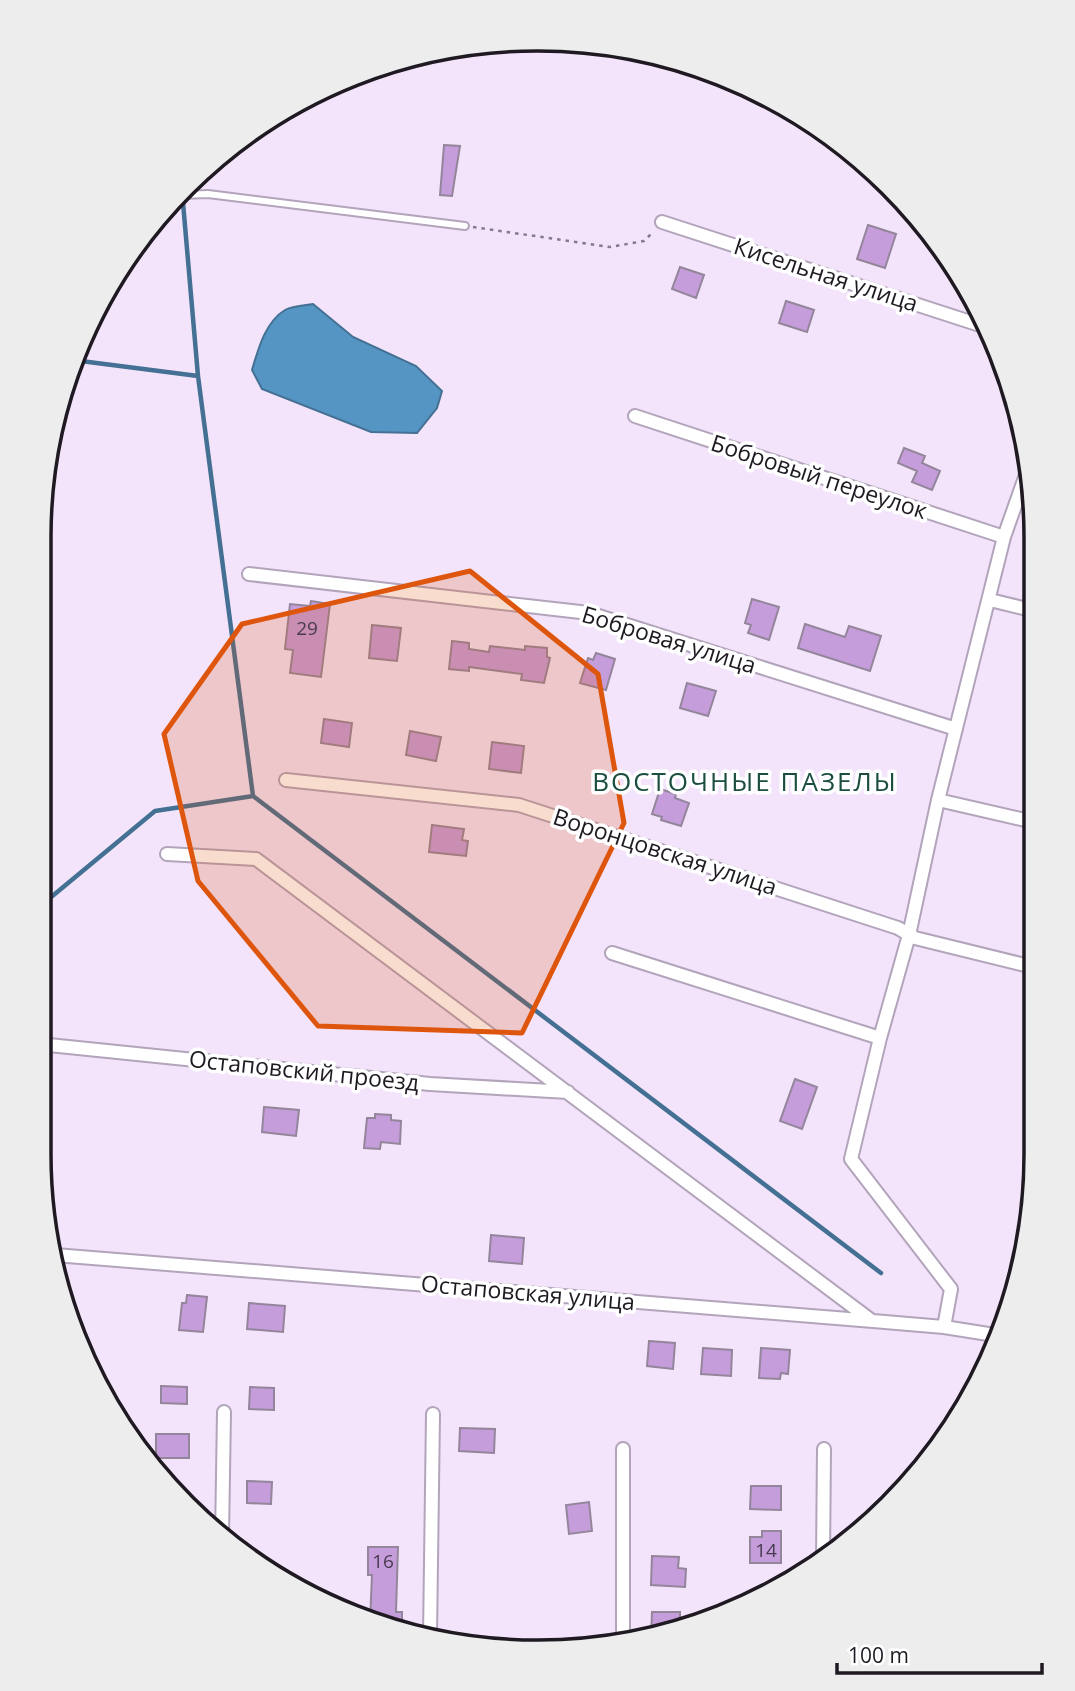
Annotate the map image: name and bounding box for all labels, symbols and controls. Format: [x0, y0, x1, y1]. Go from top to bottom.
street label: Кисельная улица [730, 229, 922, 319]
street label: Бобровый переулок [707, 426, 932, 526]
street label: Бобровая улица [578, 597, 760, 681]
house number: 29 [296, 615, 318, 641]
district label: ВОСТОЧНЫЕ ПАЗЕЛЫ [592, 763, 898, 799]
street label: Воронцовская улица [549, 800, 781, 902]
street label: Остаповский проезд [187, 1042, 421, 1098]
street label: Остаповская улица [420, 1267, 636, 1317]
house number: 14 [755, 1537, 777, 1563]
house number: 16 [372, 1548, 394, 1574]
scale bar [837, 1632, 1042, 1676]
text: 100 m [848, 1641, 909, 1669]

